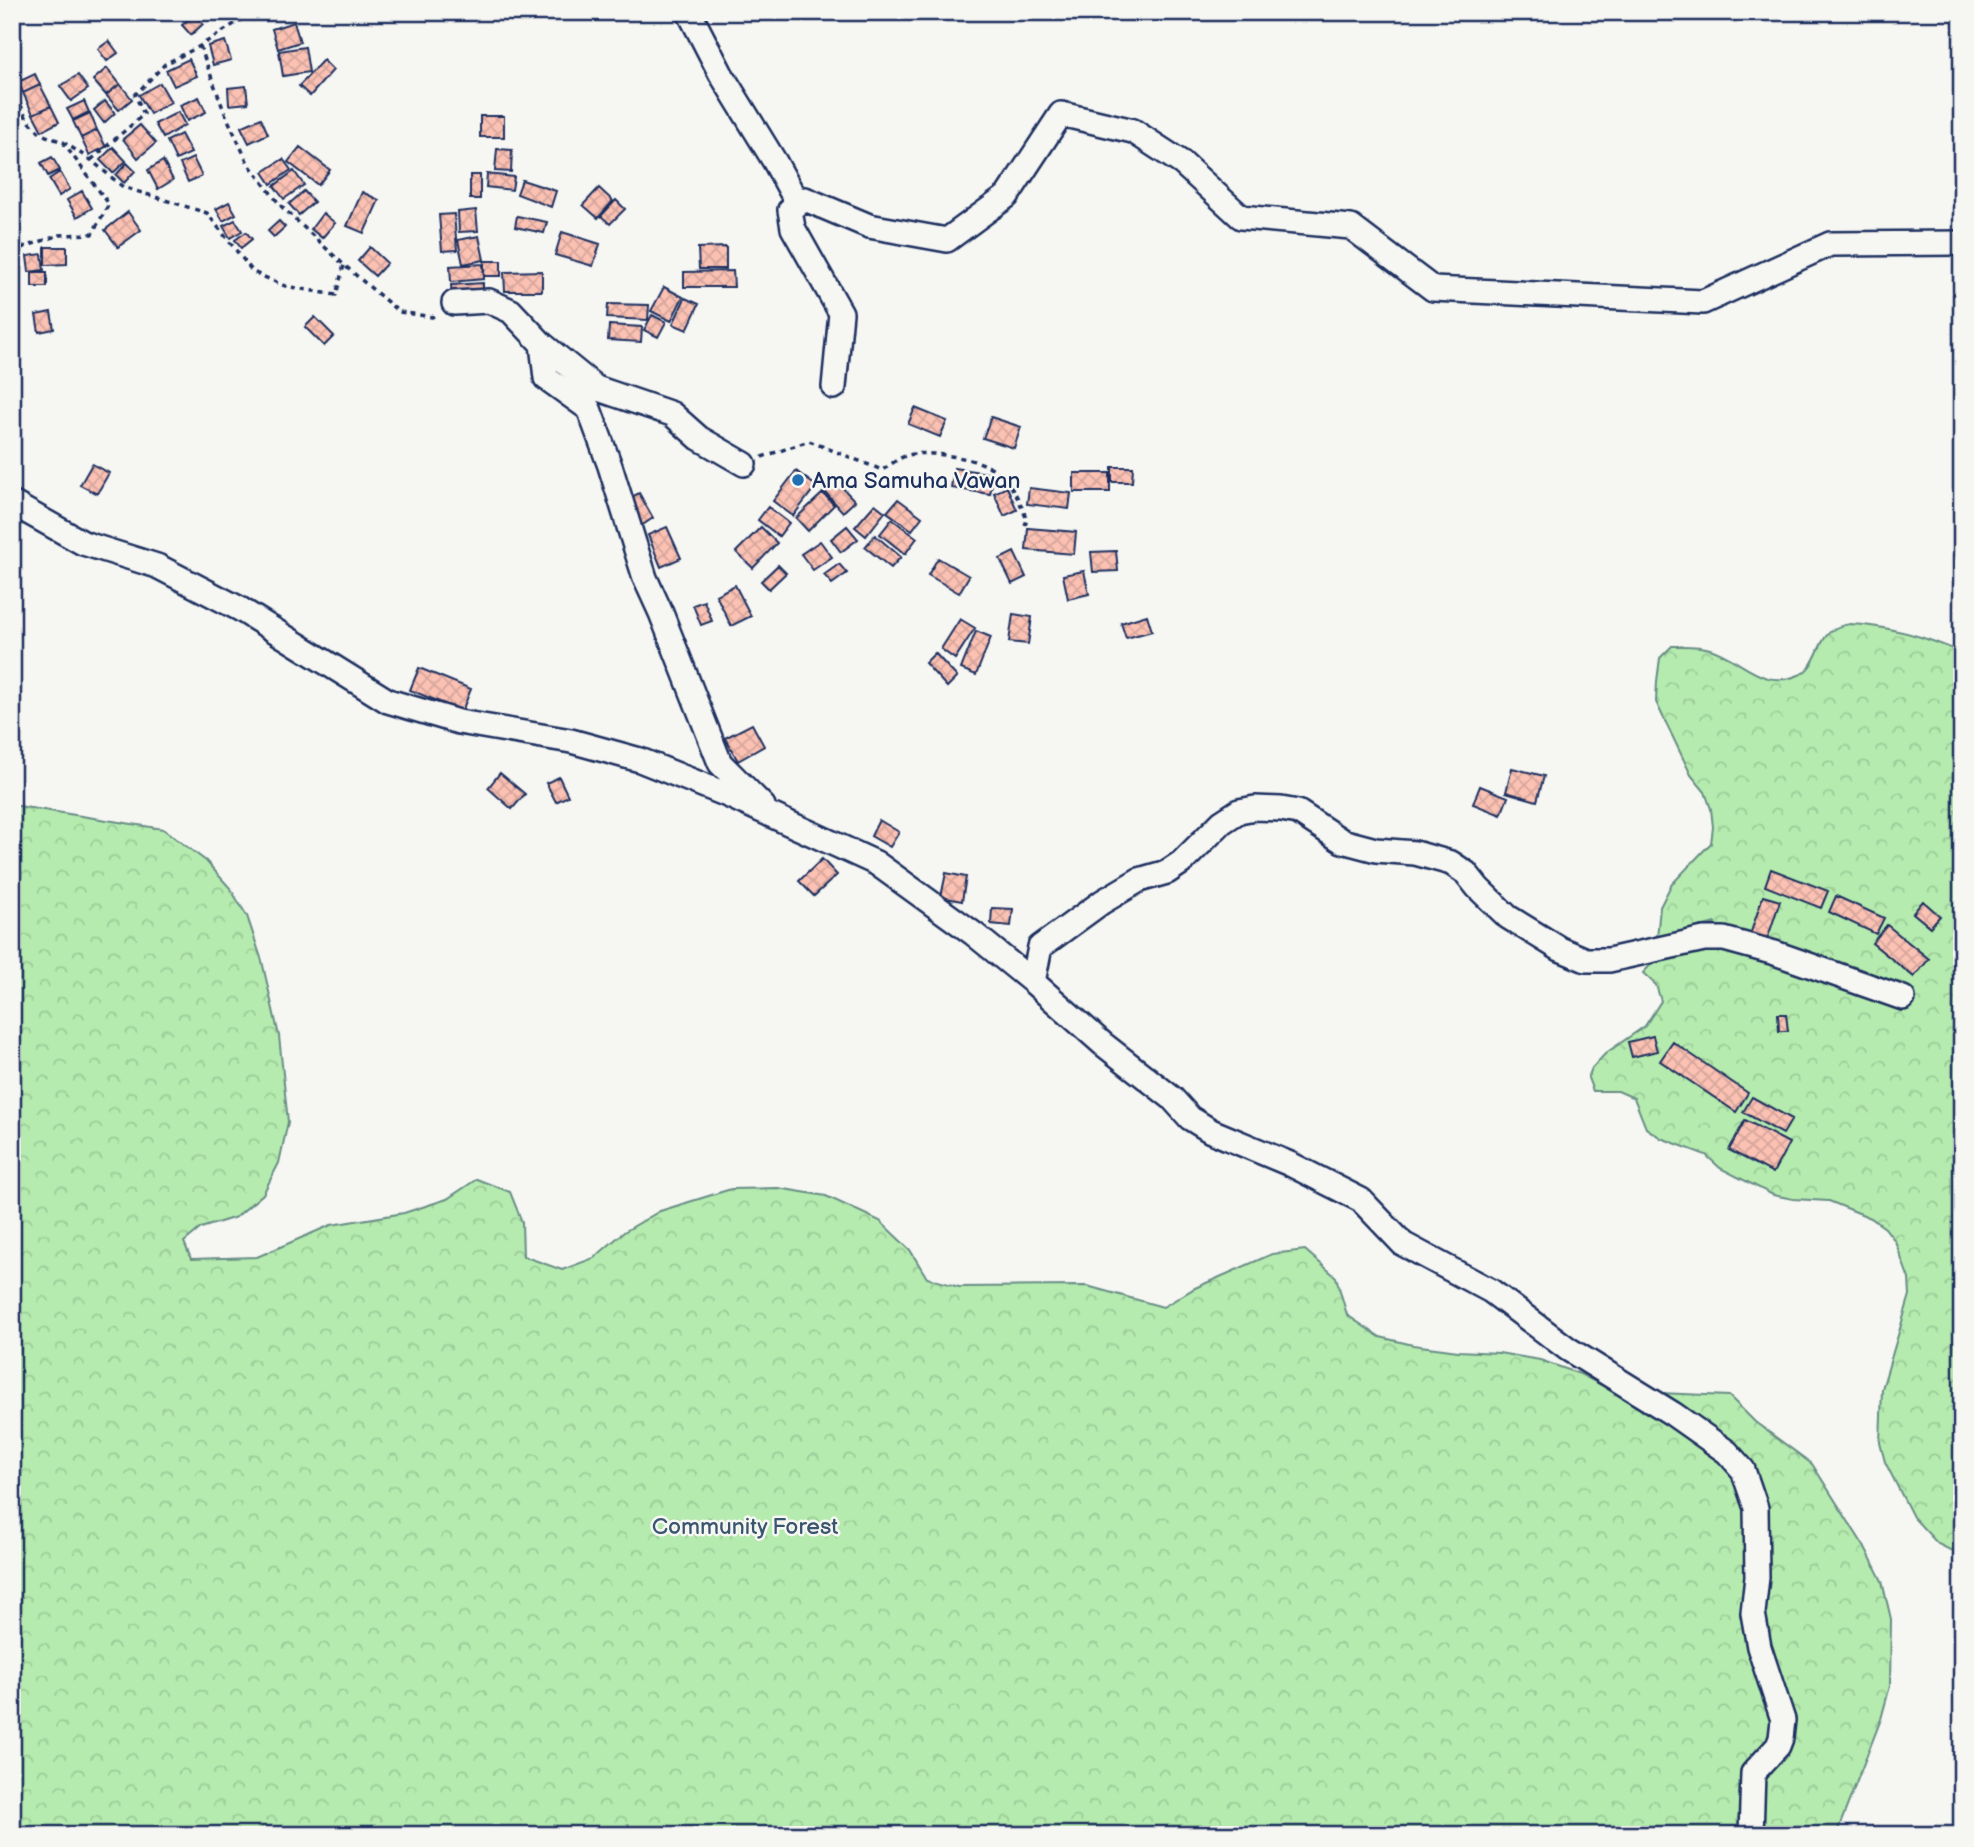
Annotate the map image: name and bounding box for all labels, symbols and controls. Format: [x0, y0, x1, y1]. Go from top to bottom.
place label: Ama Samuha Vawan [812, 467, 1020, 495]
marker: Ama Samuha Vawan [790, 472, 806, 488]
park label: Community Forest [652, 1513, 838, 1541]

